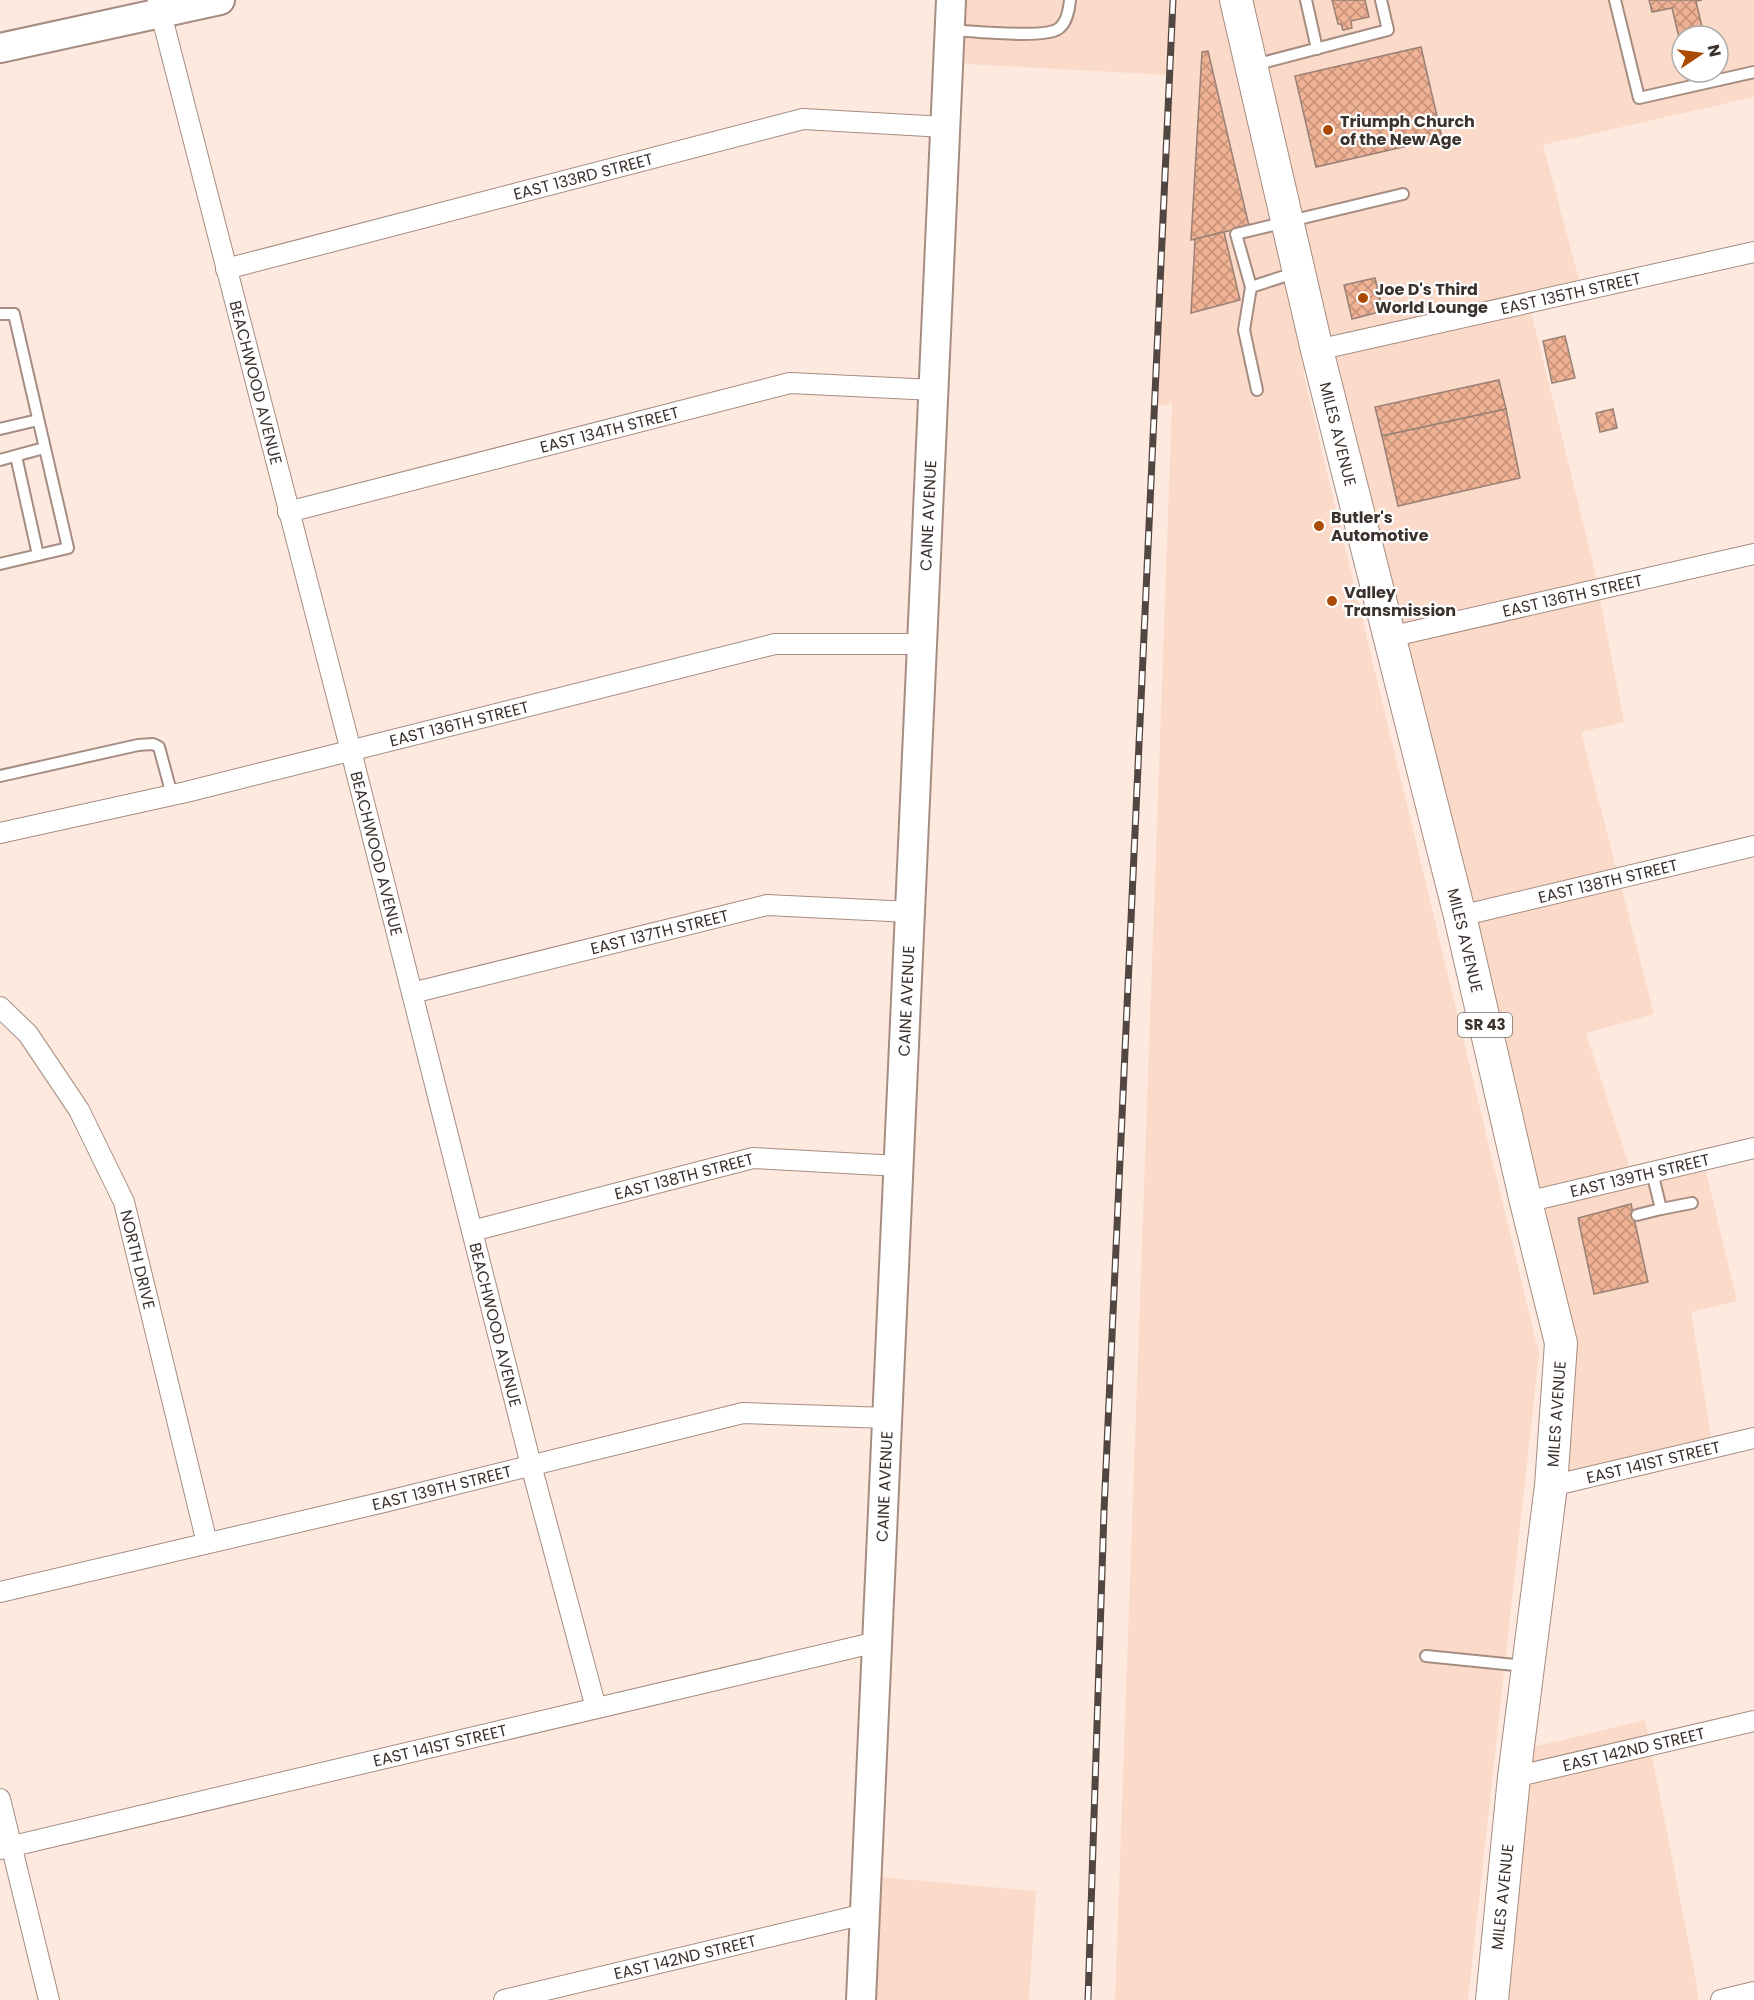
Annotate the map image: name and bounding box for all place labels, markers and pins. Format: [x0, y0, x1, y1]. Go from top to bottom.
place label: Triumph Church of the New Age [1340, 110, 1475, 151]
marker: Triumph Church of the New Age [1321, 123, 1335, 137]
place label: Joe D's Third World Lounge [1375, 278, 1488, 319]
marker: Joe D's Third World Lounge [1356, 291, 1370, 305]
place label: Butler's Automotive [1331, 506, 1429, 547]
marker: Butler's Automotive [1312, 519, 1326, 533]
place label: Valley Transmission [1344, 581, 1456, 622]
marker: Valley Transmission [1325, 594, 1339, 608]

